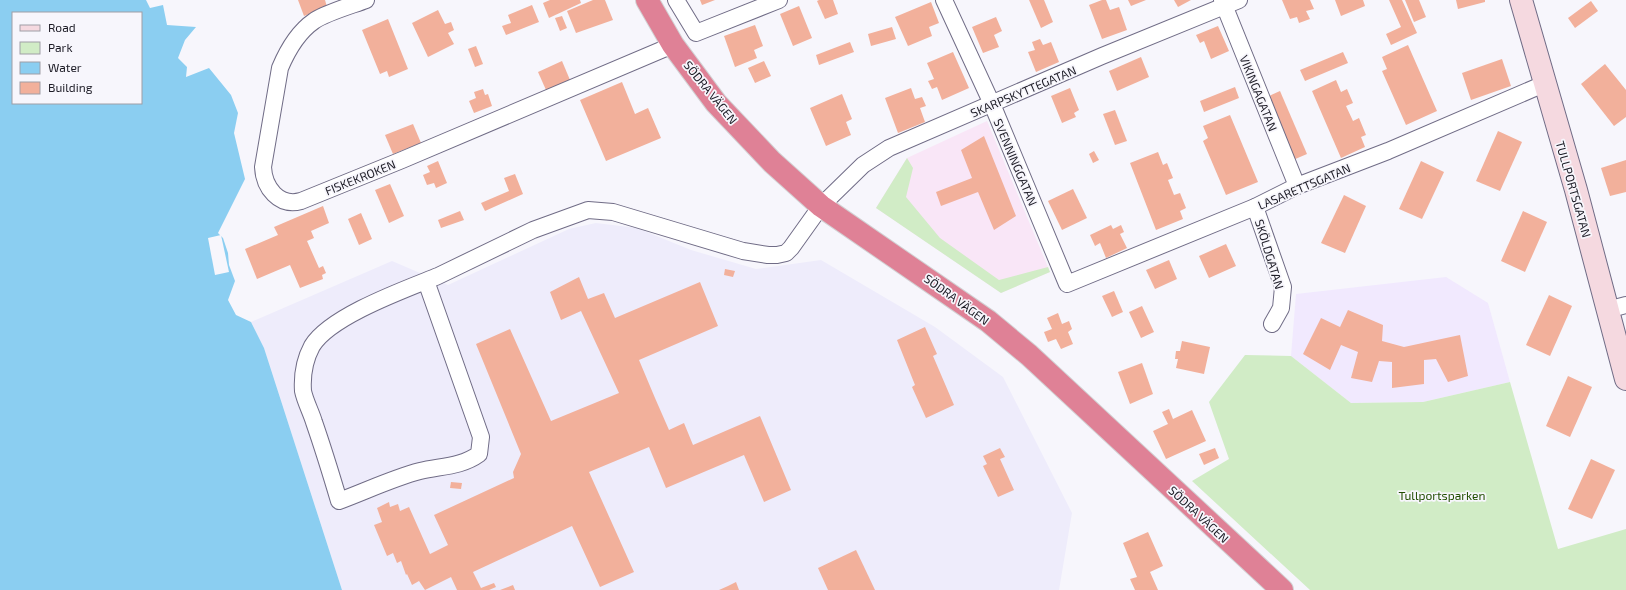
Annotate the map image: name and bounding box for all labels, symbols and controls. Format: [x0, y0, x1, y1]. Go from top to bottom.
legend [12, 12, 142, 104]
text: Road [48, 20, 76, 34]
text: Park [48, 40, 73, 54]
street label: VIKINGAGATAN [1237, 53, 1281, 133]
street label: SÖDRA VÄGEN [681, 58, 741, 126]
text: Water [48, 60, 82, 74]
street label: SKARPSKYTTEGATAN [968, 62, 1078, 120]
text: Building [48, 80, 93, 94]
street label: SVENNINGGATAN [991, 116, 1041, 208]
street label: TULLPORTSGATAN [1554, 139, 1594, 239]
street label: FISKEKROKEN [323, 157, 397, 197]
street label: LASARETTSGATAN [1256, 160, 1352, 212]
street label: SKÖLDGATAN [1253, 217, 1287, 291]
street label: SÖDRA VÄGEN [922, 271, 992, 327]
street label: SÖDRA VÄGEN [1166, 483, 1232, 545]
park label: Tullportsparken [1399, 488, 1485, 502]

